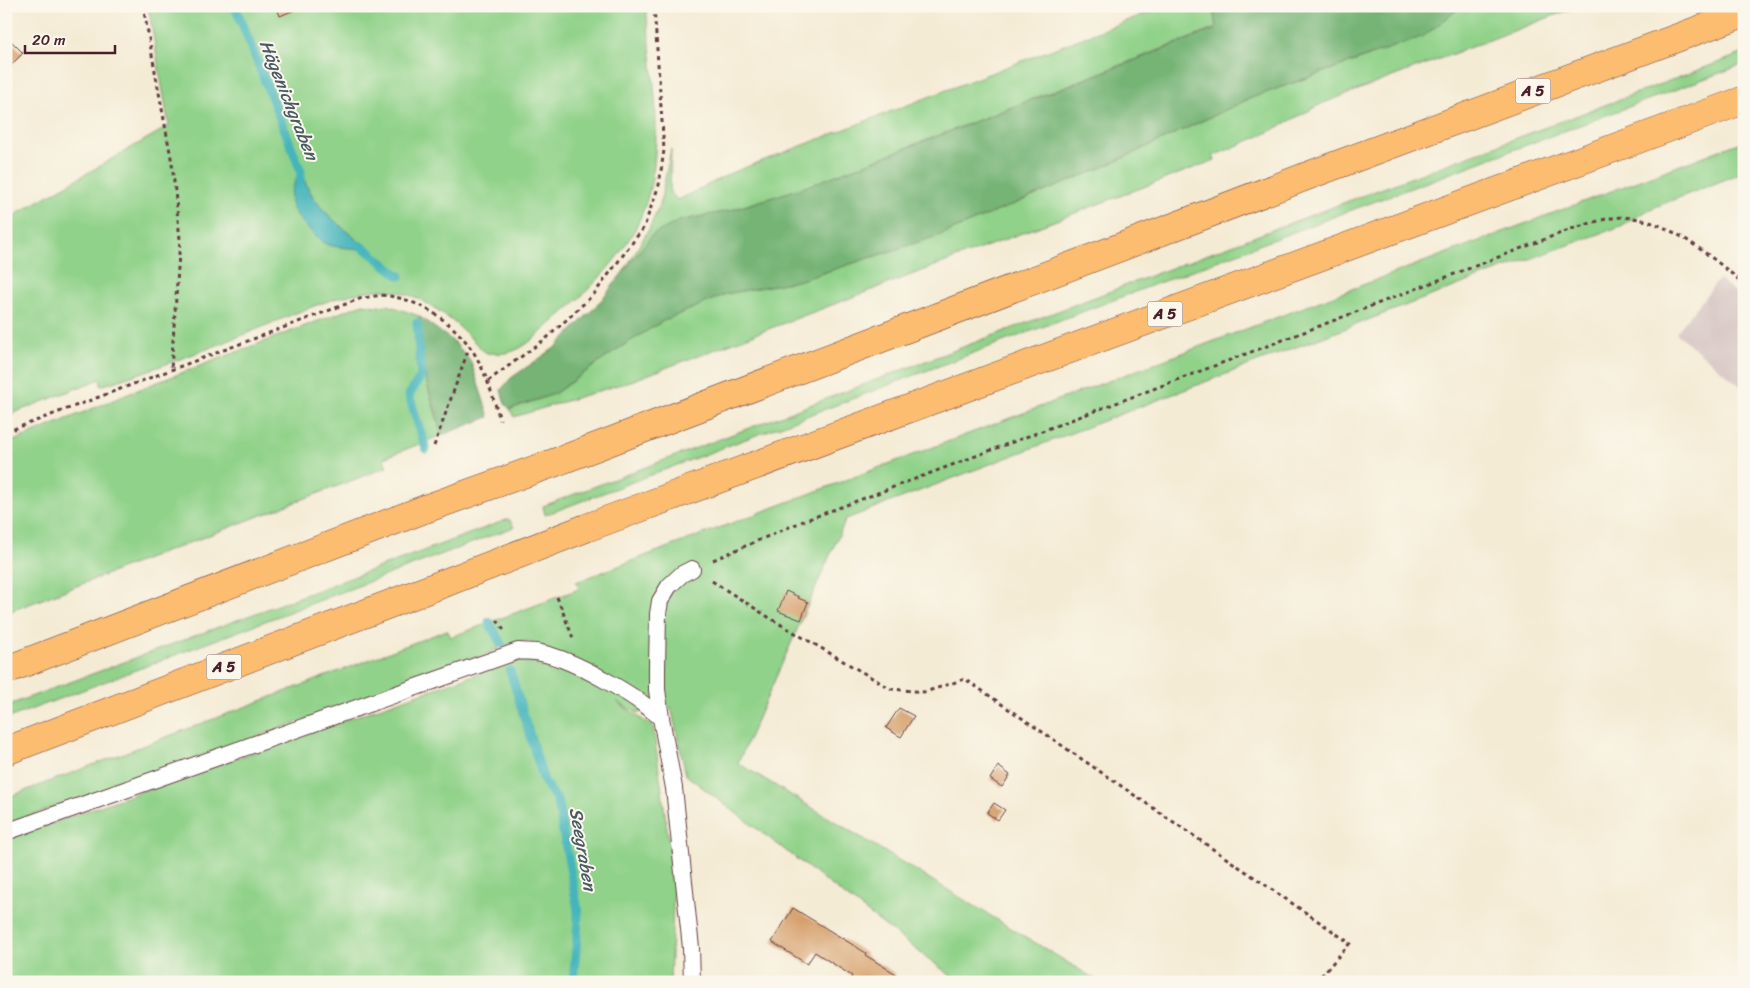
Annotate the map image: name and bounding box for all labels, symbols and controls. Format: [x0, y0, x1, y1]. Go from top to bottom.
scale bar [25, 22, 115, 54]
text: 20 m [32, 27, 66, 53]
water label: Hägenichgraben [250, 35, 329, 167]
road number: A 5 [1516, 78, 1550, 104]
road number: A 5 [1148, 302, 1182, 326]
road number: A 5 [206, 654, 242, 680]
water label: Seegraben [560, 805, 606, 895]

